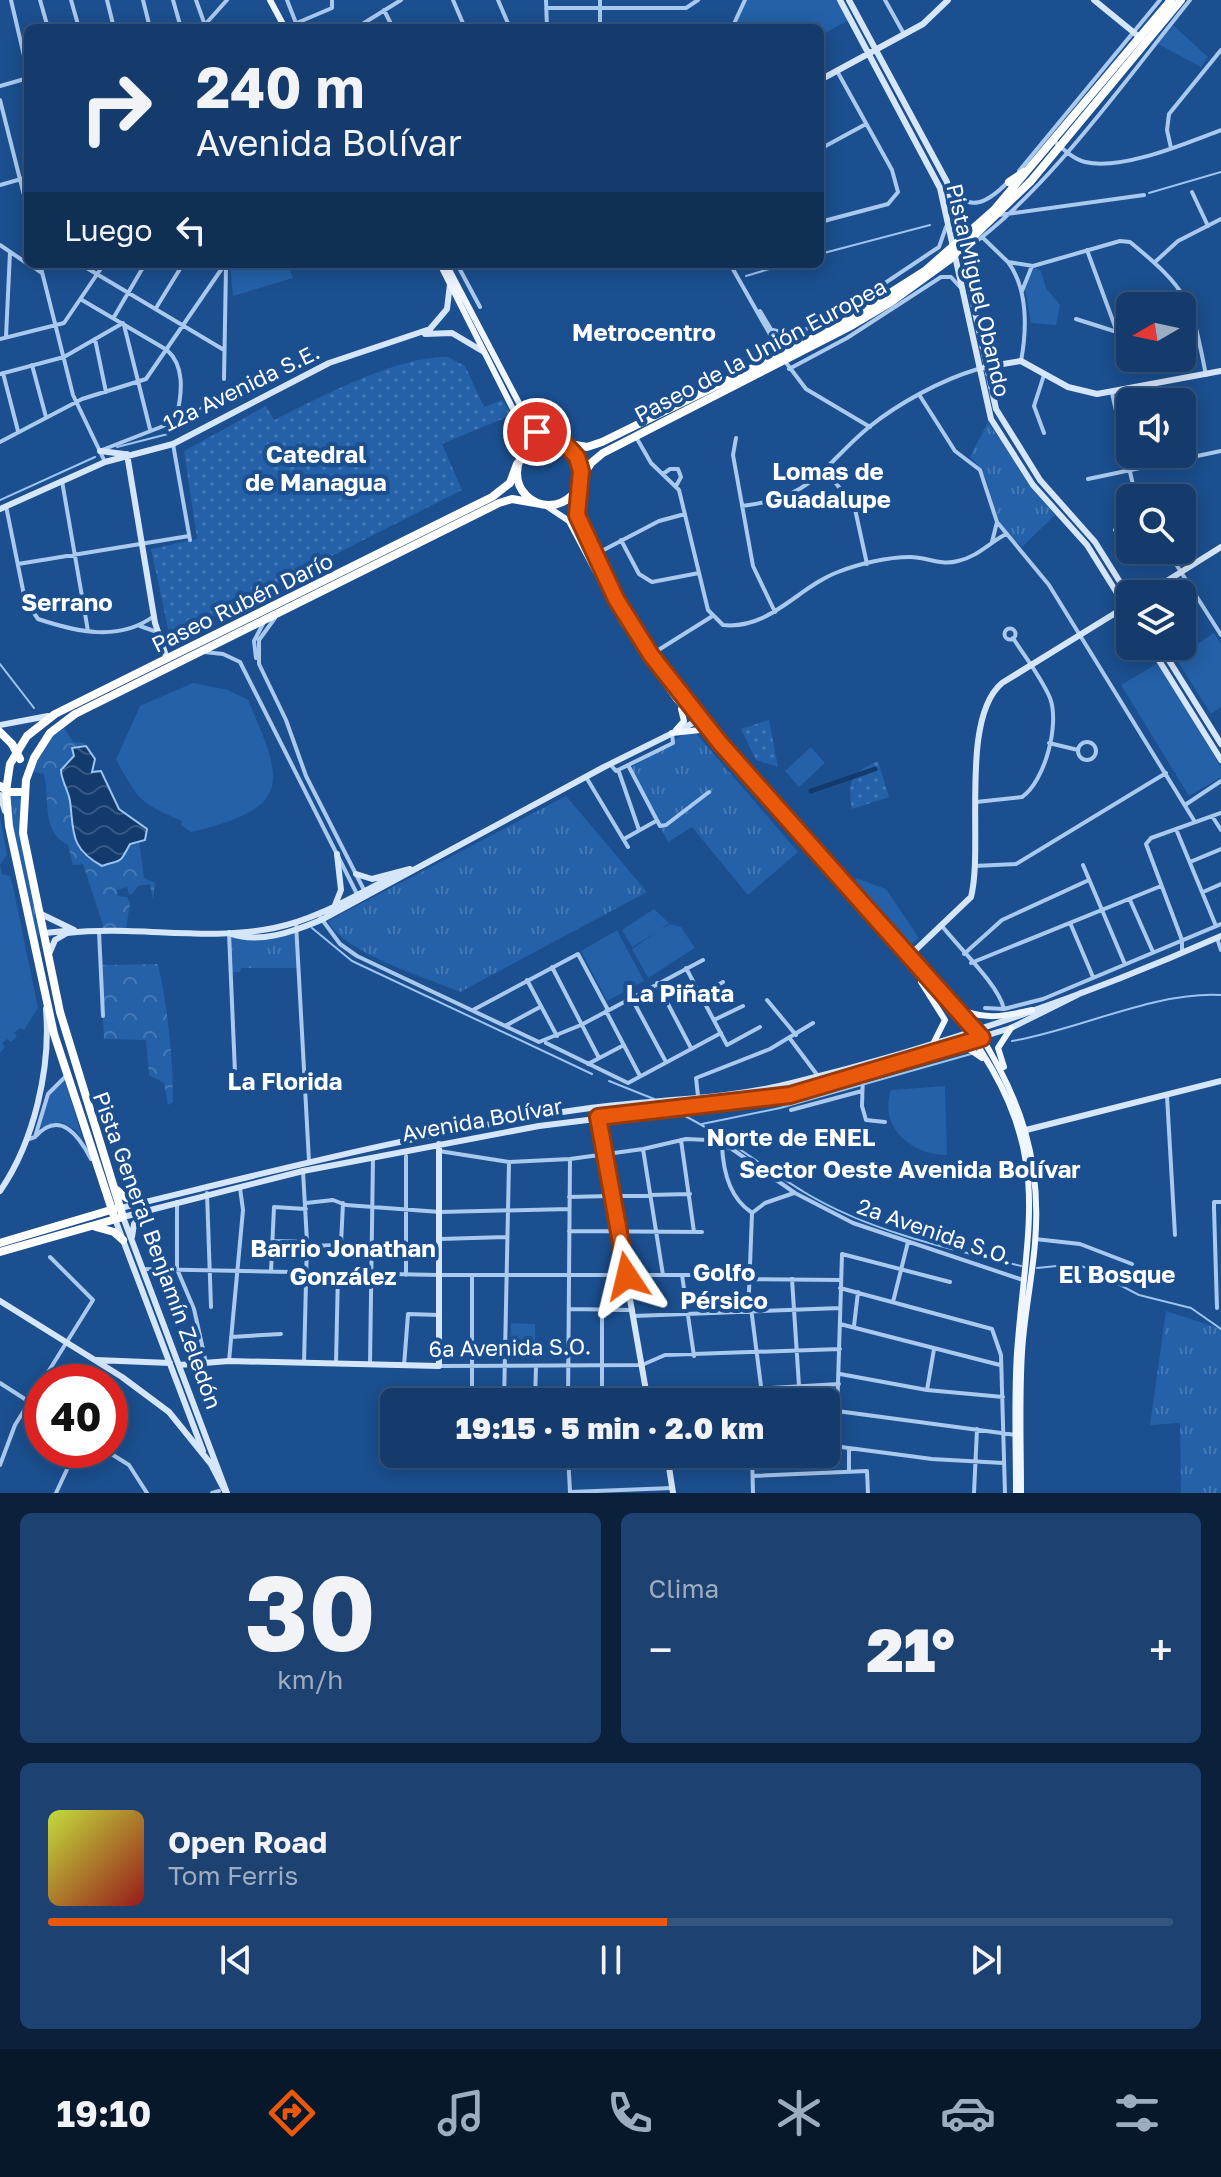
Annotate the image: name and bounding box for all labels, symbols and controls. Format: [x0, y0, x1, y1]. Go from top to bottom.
text: 240 m [196, 53, 365, 120]
icon: right [64, 56, 168, 160]
text: Avenida Bolívar [196, 121, 462, 164]
street label: Pista Miguel Obando [941, 181, 1017, 399]
icon: left [169, 208, 213, 252]
text: Luego [64, 212, 153, 248]
street label: Paseo de la Unión Europea [630, 272, 890, 428]
north arrow [1116, 292, 1196, 372]
map controls [1116, 292, 1196, 660]
district label: Metrocentro [572, 317, 716, 346]
street label: 12a Avenida S.E. [158, 337, 324, 437]
button: sound [1116, 388, 1196, 468]
pin [503, 398, 571, 466]
icon: arrive [515, 410, 559, 454]
district label: Catedral de Managua [245, 439, 387, 496]
district label: Lomas de Guadalupe [765, 456, 891, 513]
button: search [1116, 484, 1196, 564]
street label: Paseo Rubén Darío [147, 546, 337, 658]
button: layers [1116, 580, 1196, 660]
district label: Serrano [21, 587, 113, 616]
district label: La Piñata [626, 978, 734, 1007]
district label: La Florida [227, 1066, 343, 1095]
street label: Pista General Benjamín Zeledón [88, 1088, 228, 1412]
street label: Avenida Bolívar [400, 1092, 565, 1146]
district label: Norte de ENEL [706, 1122, 876, 1151]
district label: Sector Oeste Avenida Bolívar [739, 1154, 1081, 1183]
street label: 2a Avenida S.O. [854, 1192, 1016, 1270]
district label: Barrio Jonathan González [250, 1233, 436, 1290]
position arrow [585, 1234, 669, 1318]
district label: Golfo Pérsico [680, 1257, 768, 1314]
district label: El Bosque [1059, 1259, 1175, 1288]
street label: 6a Avenida S.O. [428, 1332, 592, 1362]
speed limit sign: 40 [24, 1364, 128, 1468]
text: 19:15 · 5 min · 2.0 km [456, 1410, 764, 1446]
text: 30 [245, 1549, 376, 1674]
text: Clima [649, 1573, 719, 1604]
text: 21° [867, 1613, 955, 1685]
text: − [649, 1623, 673, 1676]
text: + [1149, 1623, 1173, 1676]
text: km/h [277, 1664, 343, 1695]
text: Open Road [168, 1824, 327, 1860]
text: Tom Ferris [168, 1860, 298, 1891]
icon: previous [214, 1938, 258, 1982]
icon: pause [589, 1938, 633, 1982]
icon: next [964, 1938, 1008, 1982]
icon: directions [264, 2085, 320, 2141]
icon: music [433, 2085, 489, 2141]
icon: phone [602, 2085, 658, 2141]
icon: climate [771, 2085, 827, 2141]
icon: car [940, 2085, 996, 2141]
icon: filters [1109, 2085, 1165, 2141]
text: 19:10 [56, 2092, 151, 2135]

